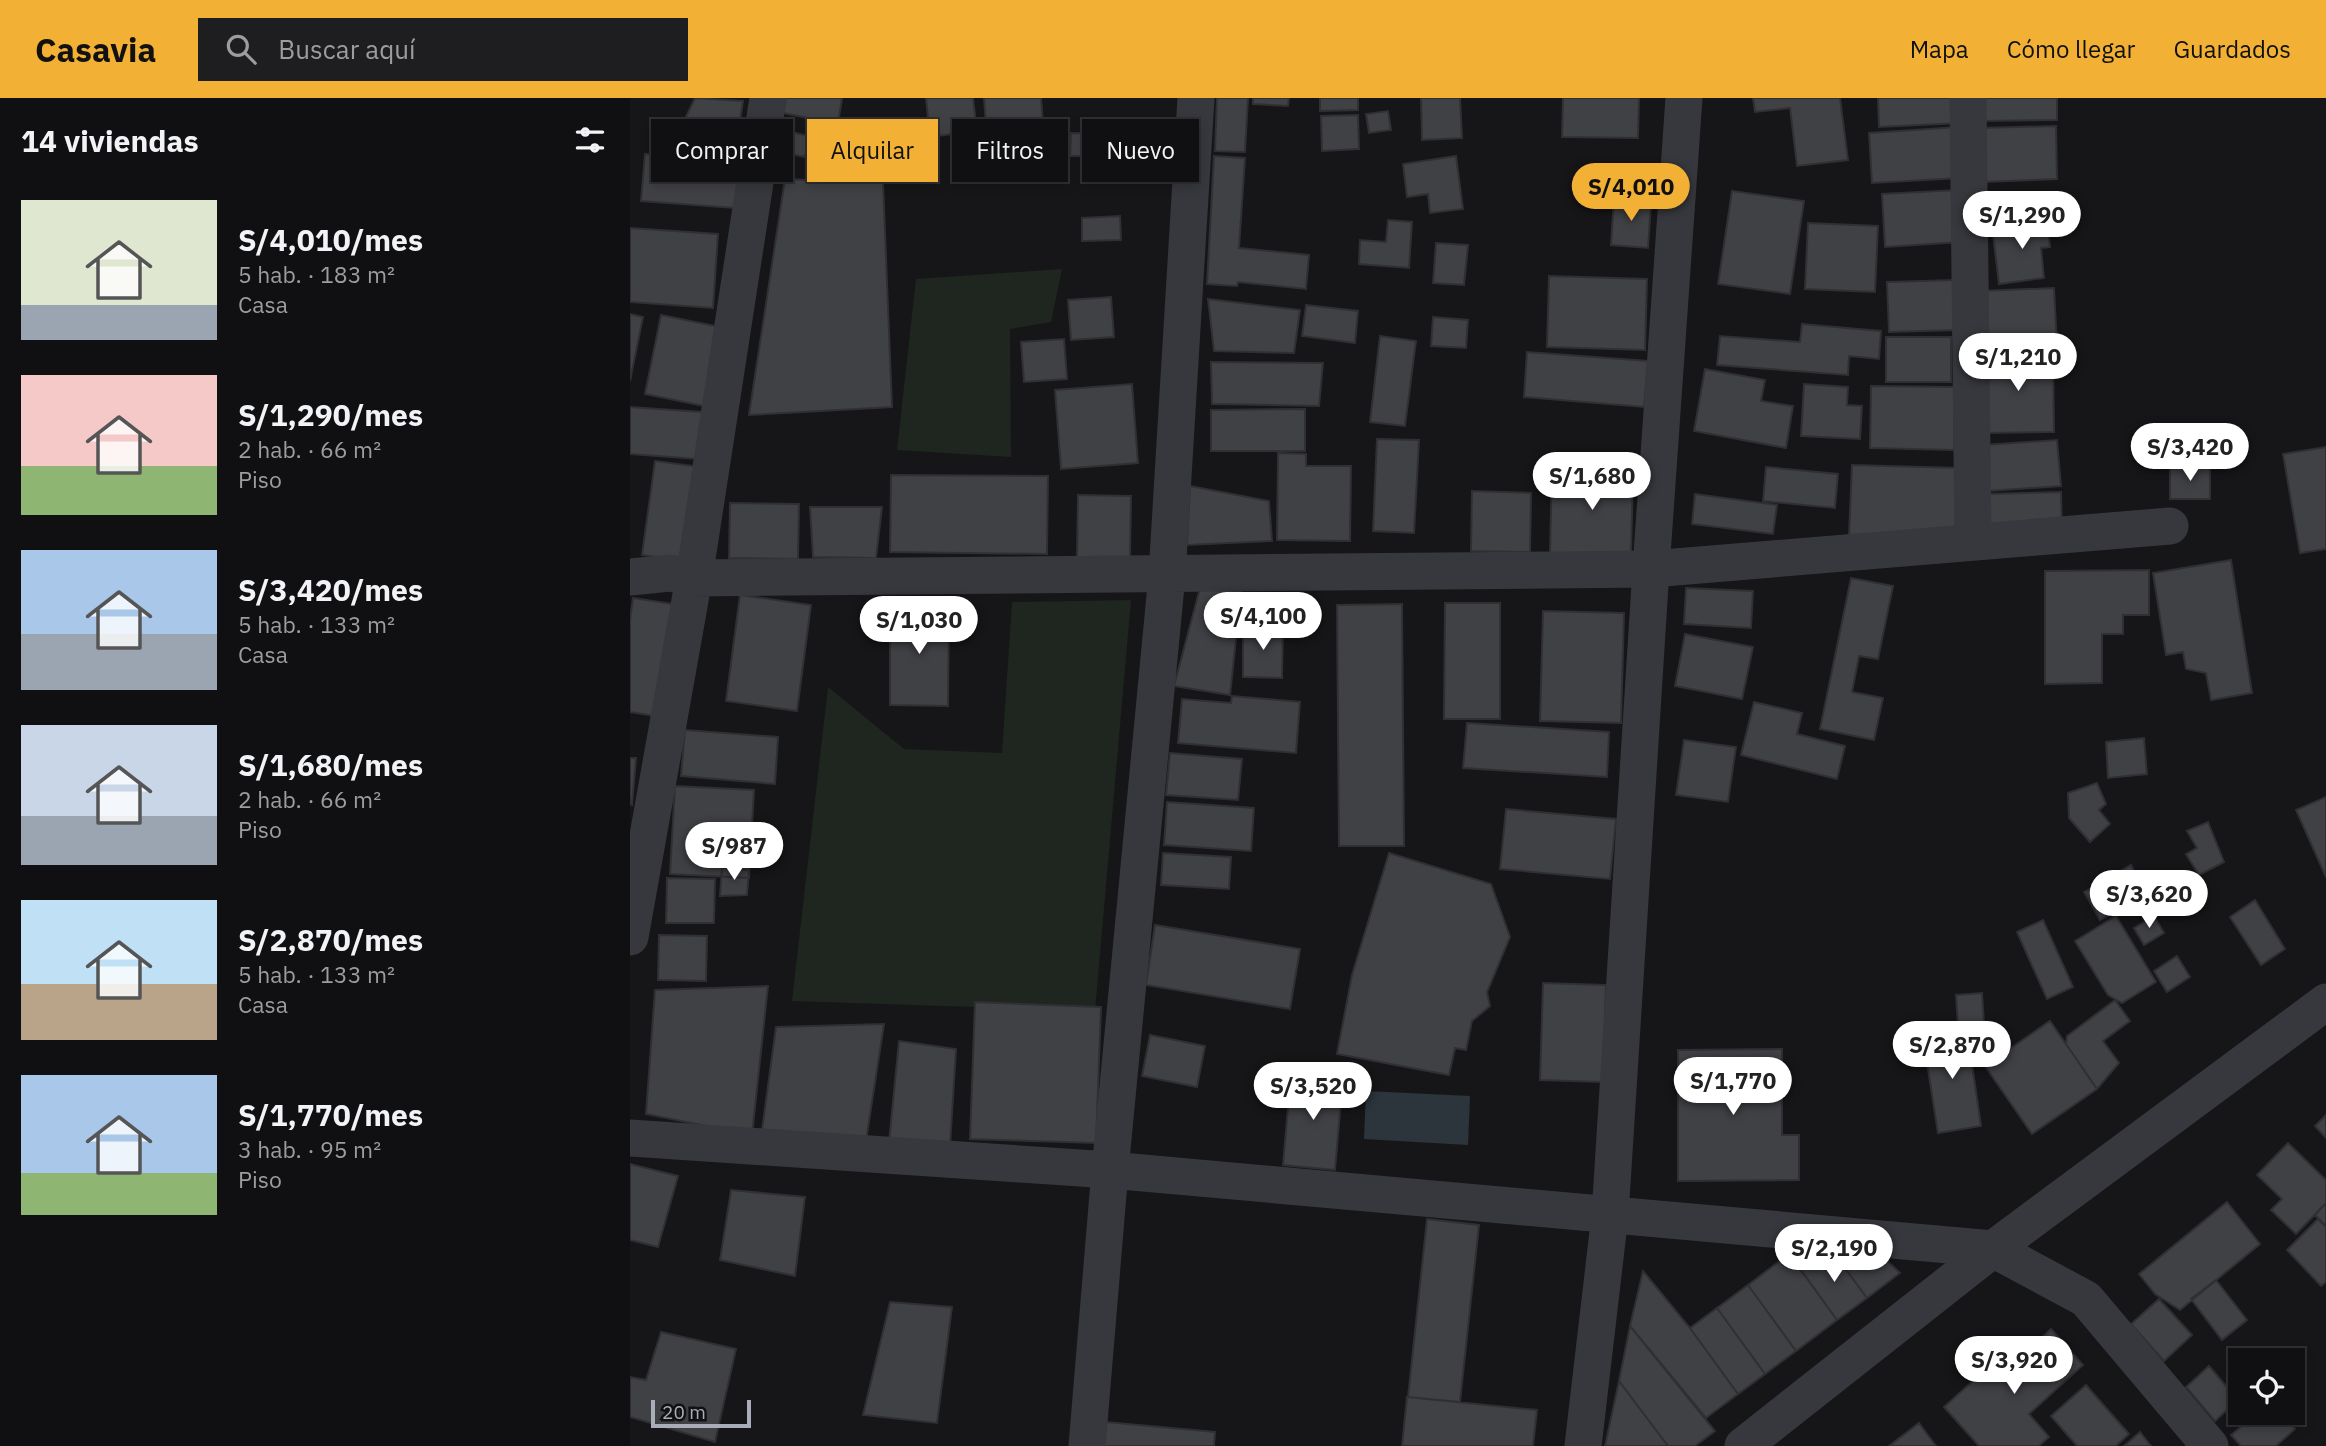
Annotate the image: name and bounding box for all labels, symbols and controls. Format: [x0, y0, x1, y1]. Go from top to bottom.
search box [198, 18, 688, 81]
text: Casavia [35, 28, 156, 71]
icon: search [222, 30, 260, 68]
text: Buscar aquí [278, 32, 416, 66]
text: Mapa [1910, 33, 1969, 65]
text: Cómo llegar [2007, 33, 2135, 65]
text: Guardados [2173, 33, 2291, 65]
chip: Comprar [651, 119, 793, 182]
chip: Alquilar [807, 119, 938, 182]
chip: Filtros [952, 119, 1068, 182]
chip: Nuevo [1082, 119, 1199, 182]
text: 14 viviendas [21, 121, 199, 160]
icon: filters [571, 121, 609, 159]
pin: S/4,010 [1566, 164, 1696, 223]
text: S/4,010 [1588, 171, 1674, 201]
pin: S/1,290 [1957, 192, 2087, 251]
text: S/1,290 [1979, 199, 2065, 229]
text: S/4,010/mes [238, 220, 423, 259]
icon: home [77, 228, 161, 312]
text: 5 hab. · 183 m² [238, 259, 395, 289]
text: Casa [238, 289, 288, 319]
pin: S/1,210 [1953, 334, 2083, 393]
text: S/1,210 [1975, 341, 2061, 371]
text: S/1,290/mes [238, 395, 423, 434]
icon: home [77, 403, 161, 487]
pin: S/3,420 [2125, 424, 2255, 483]
text: S/3,420 [2147, 431, 2233, 461]
text: 2 hab. · 66 m² [238, 434, 381, 464]
pin: S/1,680 [1527, 452, 1657, 512]
text: S/1,680 [1549, 460, 1635, 490]
text: Piso [238, 464, 282, 494]
text: S/3,420/mes [238, 570, 423, 609]
icon: home [77, 578, 161, 662]
pin: S/4,100 [1198, 592, 1328, 652]
pin: S/1,030 [854, 596, 984, 656]
text: S/4,100 [1220, 600, 1306, 630]
text: S/1,030 [876, 604, 962, 634]
text: 5 hab. · 133 m² [238, 609, 395, 639]
text: Casa [238, 639, 288, 669]
text: S/1,680/mes [238, 745, 423, 784]
icon: home [77, 753, 161, 837]
text: 2 hab. · 66 m² [238, 784, 381, 814]
text: Piso [238, 814, 282, 844]
pin: S/987 [685, 822, 783, 882]
text: S/987 [701, 830, 767, 860]
pin: S/3,620 [2084, 870, 2214, 930]
text: S/3,620 [2106, 878, 2192, 908]
text: S/2,870/mes [238, 920, 423, 959]
icon: home [77, 928, 161, 1012]
text: 5 hab. · 133 m² [238, 959, 395, 989]
text: Casa [238, 989, 288, 1019]
pin: S/2,870 [1887, 1021, 2017, 1081]
text: S/2,870 [1909, 1029, 1995, 1059]
pin: S/1,770 [1668, 1058, 1798, 1117]
pin: S/3,520 [1248, 1062, 1378, 1122]
text: S/1,770 [1690, 1065, 1776, 1095]
text: S/3,520 [1270, 1070, 1356, 1100]
text: S/1,770/mes [238, 1095, 423, 1134]
icon: home [77, 1103, 161, 1187]
text: 3 hab. · 95 m² [238, 1134, 381, 1164]
text: Piso [238, 1164, 282, 1194]
pin: S/2,190 [1769, 1224, 1899, 1284]
text: S/2,190 [1791, 1232, 1877, 1262]
pin: S/3,920 [1949, 1336, 2079, 1396]
text: S/3,920 [1971, 1344, 2057, 1374]
map controls [2228, 1348, 2305, 1425]
button: locate [2228, 1348, 2305, 1425]
scale bar [651, 1397, 751, 1429]
text: 20 m [662, 1400, 706, 1424]

